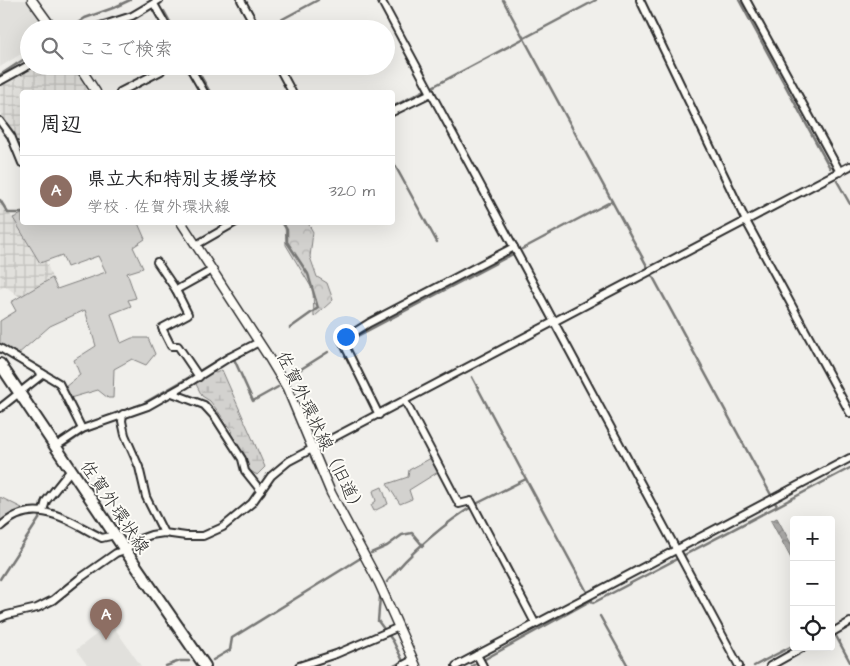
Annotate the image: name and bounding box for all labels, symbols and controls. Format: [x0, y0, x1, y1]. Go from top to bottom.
search box [20, 20, 395, 75]
icon: search [38, 34, 66, 62]
text: ここで検索 [78, 36, 173, 63]
text: 周辺 [40, 110, 82, 139]
text: 県立大和特別支援学校 [87, 166, 277, 193]
text: A [51, 180, 61, 202]
text: 320 m [329, 180, 375, 202]
text: 学校 · 佐賀外環状線 [87, 196, 230, 218]
your location [333, 324, 359, 350]
street label: 佐賀外環状線（旧道） [270, 347, 371, 520]
street label: 佐賀外環状線 [74, 456, 155, 559]
map controls [790, 516, 835, 651]
button: + [790, 516, 835, 561]
button: − [790, 561, 835, 606]
pin: A [90, 599, 122, 640]
button: locate [790, 606, 835, 651]

